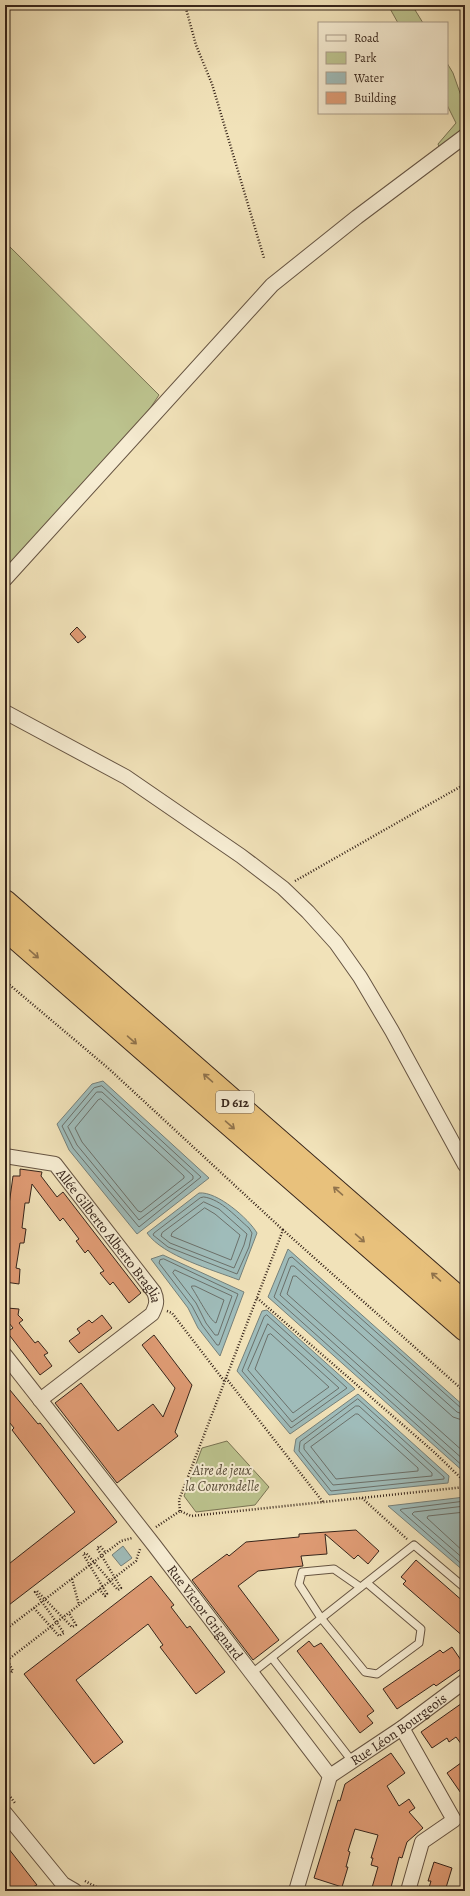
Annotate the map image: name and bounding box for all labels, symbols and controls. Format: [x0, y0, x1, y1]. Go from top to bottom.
legend [318, 22, 448, 114]
text: Road [354, 30, 380, 46]
text: Park [354, 50, 377, 66]
text: Water [353, 70, 384, 86]
text: Building [354, 90, 396, 106]
one-way arrow [29, 950, 40, 959]
one-way arrow [127, 1035, 138, 1044]
one-way arrow [203, 1074, 213, 1083]
road number: D 612 [216, 1091, 254, 1113]
one-way arrow [225, 1121, 236, 1130]
street label: Allée Gilberto Alberto Braglia [52, 1164, 166, 1304]
one-way arrow [332, 1187, 343, 1196]
one-way arrow [355, 1234, 365, 1243]
one-way arrow [430, 1272, 441, 1281]
park label: Aire de jeux la Courondelle [185, 1461, 259, 1496]
street label: Rue Victor Grignard [163, 1561, 248, 1664]
street label: Rue Léon Bourgeois [347, 1689, 450, 1769]

